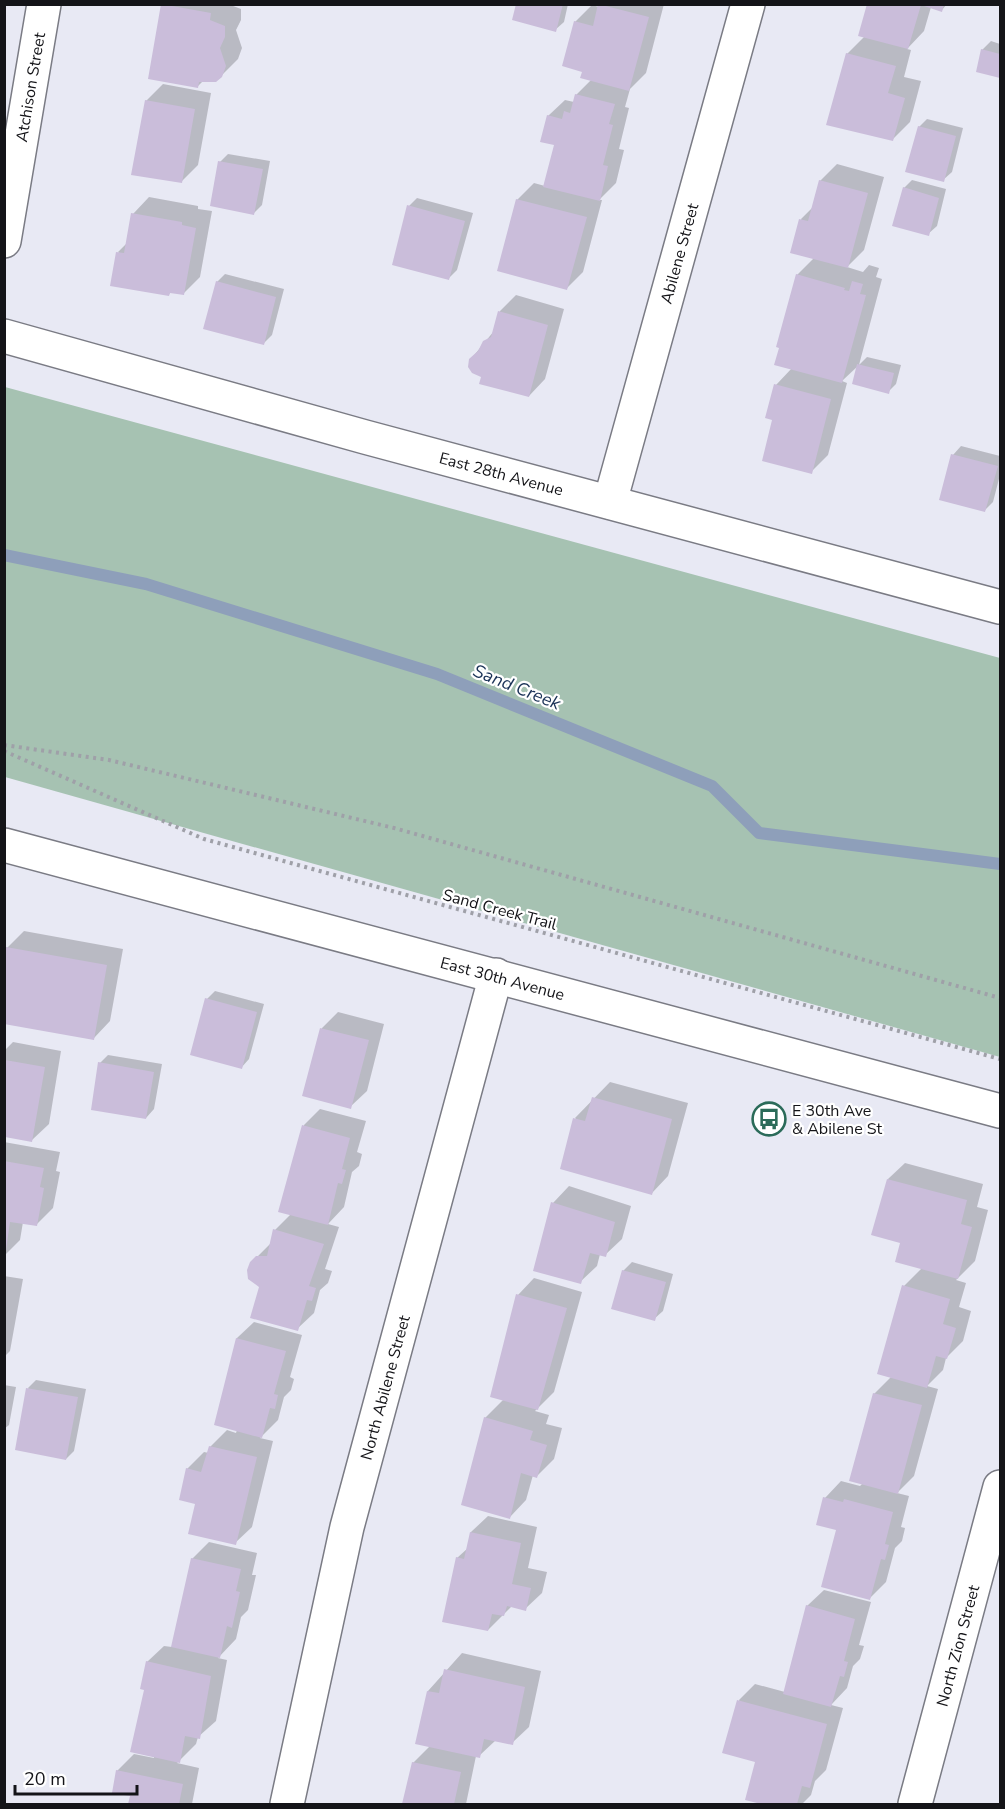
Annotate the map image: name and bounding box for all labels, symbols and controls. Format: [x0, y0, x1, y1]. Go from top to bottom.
street label: Atchison Street [11, 31, 51, 144]
street label: Abilene Street [655, 201, 704, 306]
street label: East 28th Avenue [437, 447, 566, 502]
water label: Sand Creek [470, 659, 565, 716]
street label: Sand Creek Trail [440, 884, 560, 936]
street label: East 30th Avenue [438, 952, 567, 1006]
place label: E 30th Ave & Abilene St [792, 1100, 883, 1140]
bus stop icon: E 30th Ave & Abilene St [751, 1101, 787, 1137]
street label: North Abilene Street [356, 1312, 416, 1463]
street label: North Zion Street [932, 1582, 985, 1709]
scale bar [15, 1758, 136, 1796]
text: 20 m [24, 1767, 66, 1791]

